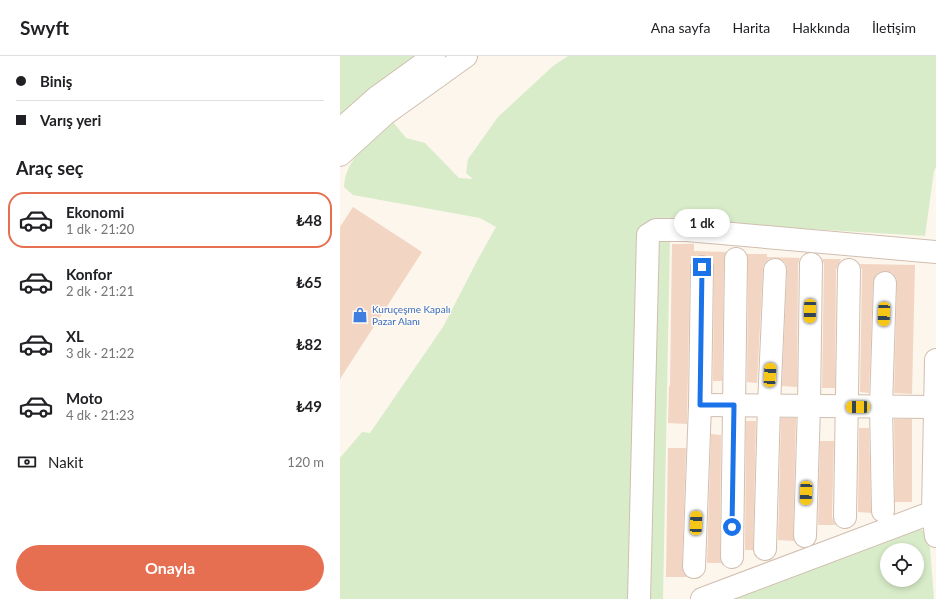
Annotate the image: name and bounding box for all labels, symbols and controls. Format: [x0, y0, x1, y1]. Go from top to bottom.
text: Swyft [20, 16, 69, 39]
text: Ana sayfa [651, 19, 710, 36]
text: Harita [732, 19, 770, 36]
text: Hakkında [792, 19, 850, 36]
text: İletişim [872, 19, 916, 36]
text: Biniş [40, 72, 72, 90]
text: Varış yeri [40, 111, 101, 129]
text: Araç seç [16, 157, 84, 179]
icon: car [18, 202, 54, 238]
text: Ekonomi [66, 203, 124, 221]
callout: 1 dk [674, 209, 730, 237]
text: ₺48 [296, 211, 322, 229]
text: 1 dk [689, 215, 715, 231]
text: 1 dk · 21:20 [66, 221, 134, 237]
route end [693, 258, 711, 276]
icon: car [18, 264, 54, 300]
text: Konfor [66, 265, 112, 283]
text: ₺65 [296, 273, 322, 291]
text: 2 dk · 21:21 [66, 283, 134, 299]
car [804, 299, 816, 323]
car [878, 302, 890, 326]
place label: Kuruçeşme Kapalı Pazar Alanı [372, 303, 450, 327]
shop icon: Kuruçeşme Kapalı Pazar Alanı [351, 306, 369, 324]
icon: car [18, 326, 54, 362]
text: XL [66, 327, 84, 345]
text: ₺82 [296, 335, 322, 353]
text: 3 dk · 21:22 [66, 345, 134, 361]
car [763, 363, 777, 387]
icon: car [18, 388, 54, 424]
text: Moto [66, 389, 103, 407]
text: ₺49 [296, 397, 322, 415]
car [846, 401, 870, 413]
text: 4 dk · 21:23 [66, 407, 134, 423]
icon: cash [16, 451, 38, 473]
text: Nakit [48, 453, 83, 471]
text: 120 m [287, 454, 324, 470]
car [800, 481, 812, 505]
car [690, 511, 702, 535]
route start [723, 518, 741, 536]
map controls [880, 543, 924, 587]
button: locate [880, 543, 924, 587]
button: Onayla [16, 545, 324, 591]

